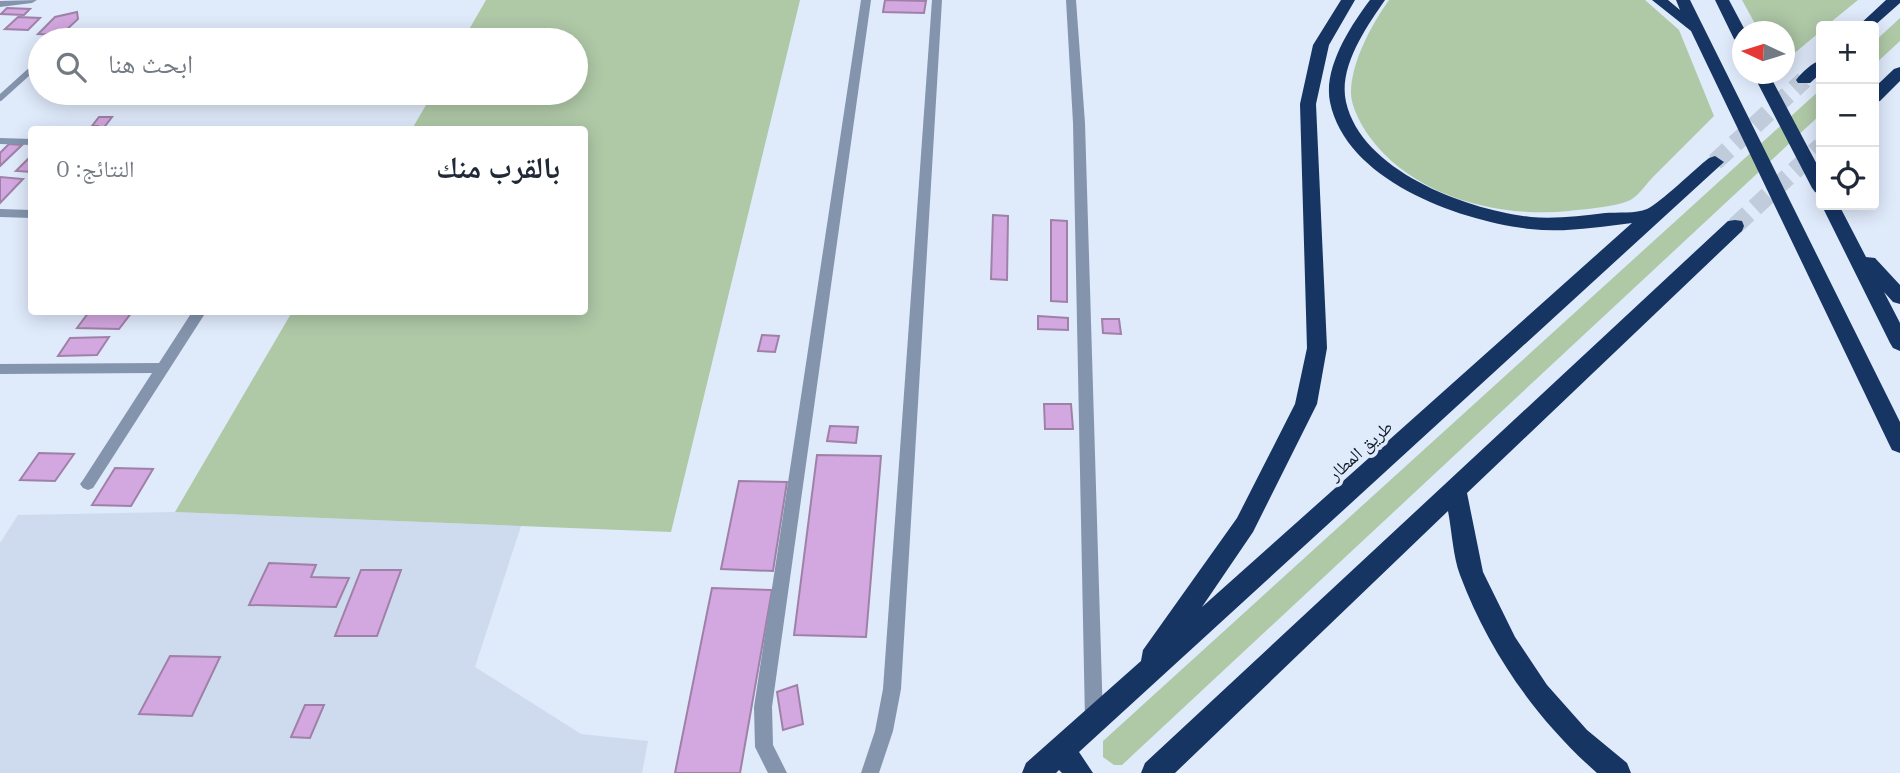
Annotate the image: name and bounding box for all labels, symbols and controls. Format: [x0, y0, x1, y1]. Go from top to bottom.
north arrow [1732, 21, 1795, 84]
map controls [1816, 21, 1879, 210]
button: + [1816, 21, 1879, 84]
search box [28, 28, 588, 105]
text: ابحث هنا [108, 46, 193, 80]
icon: search [52, 48, 90, 86]
button: − [1816, 84, 1879, 147]
text: بالقرب منك [436, 147, 560, 186]
button: locate [1816, 147, 1879, 210]
text: النتائج: 0 [56, 153, 135, 183]
street label: طريق المطار [1322, 415, 1397, 486]

